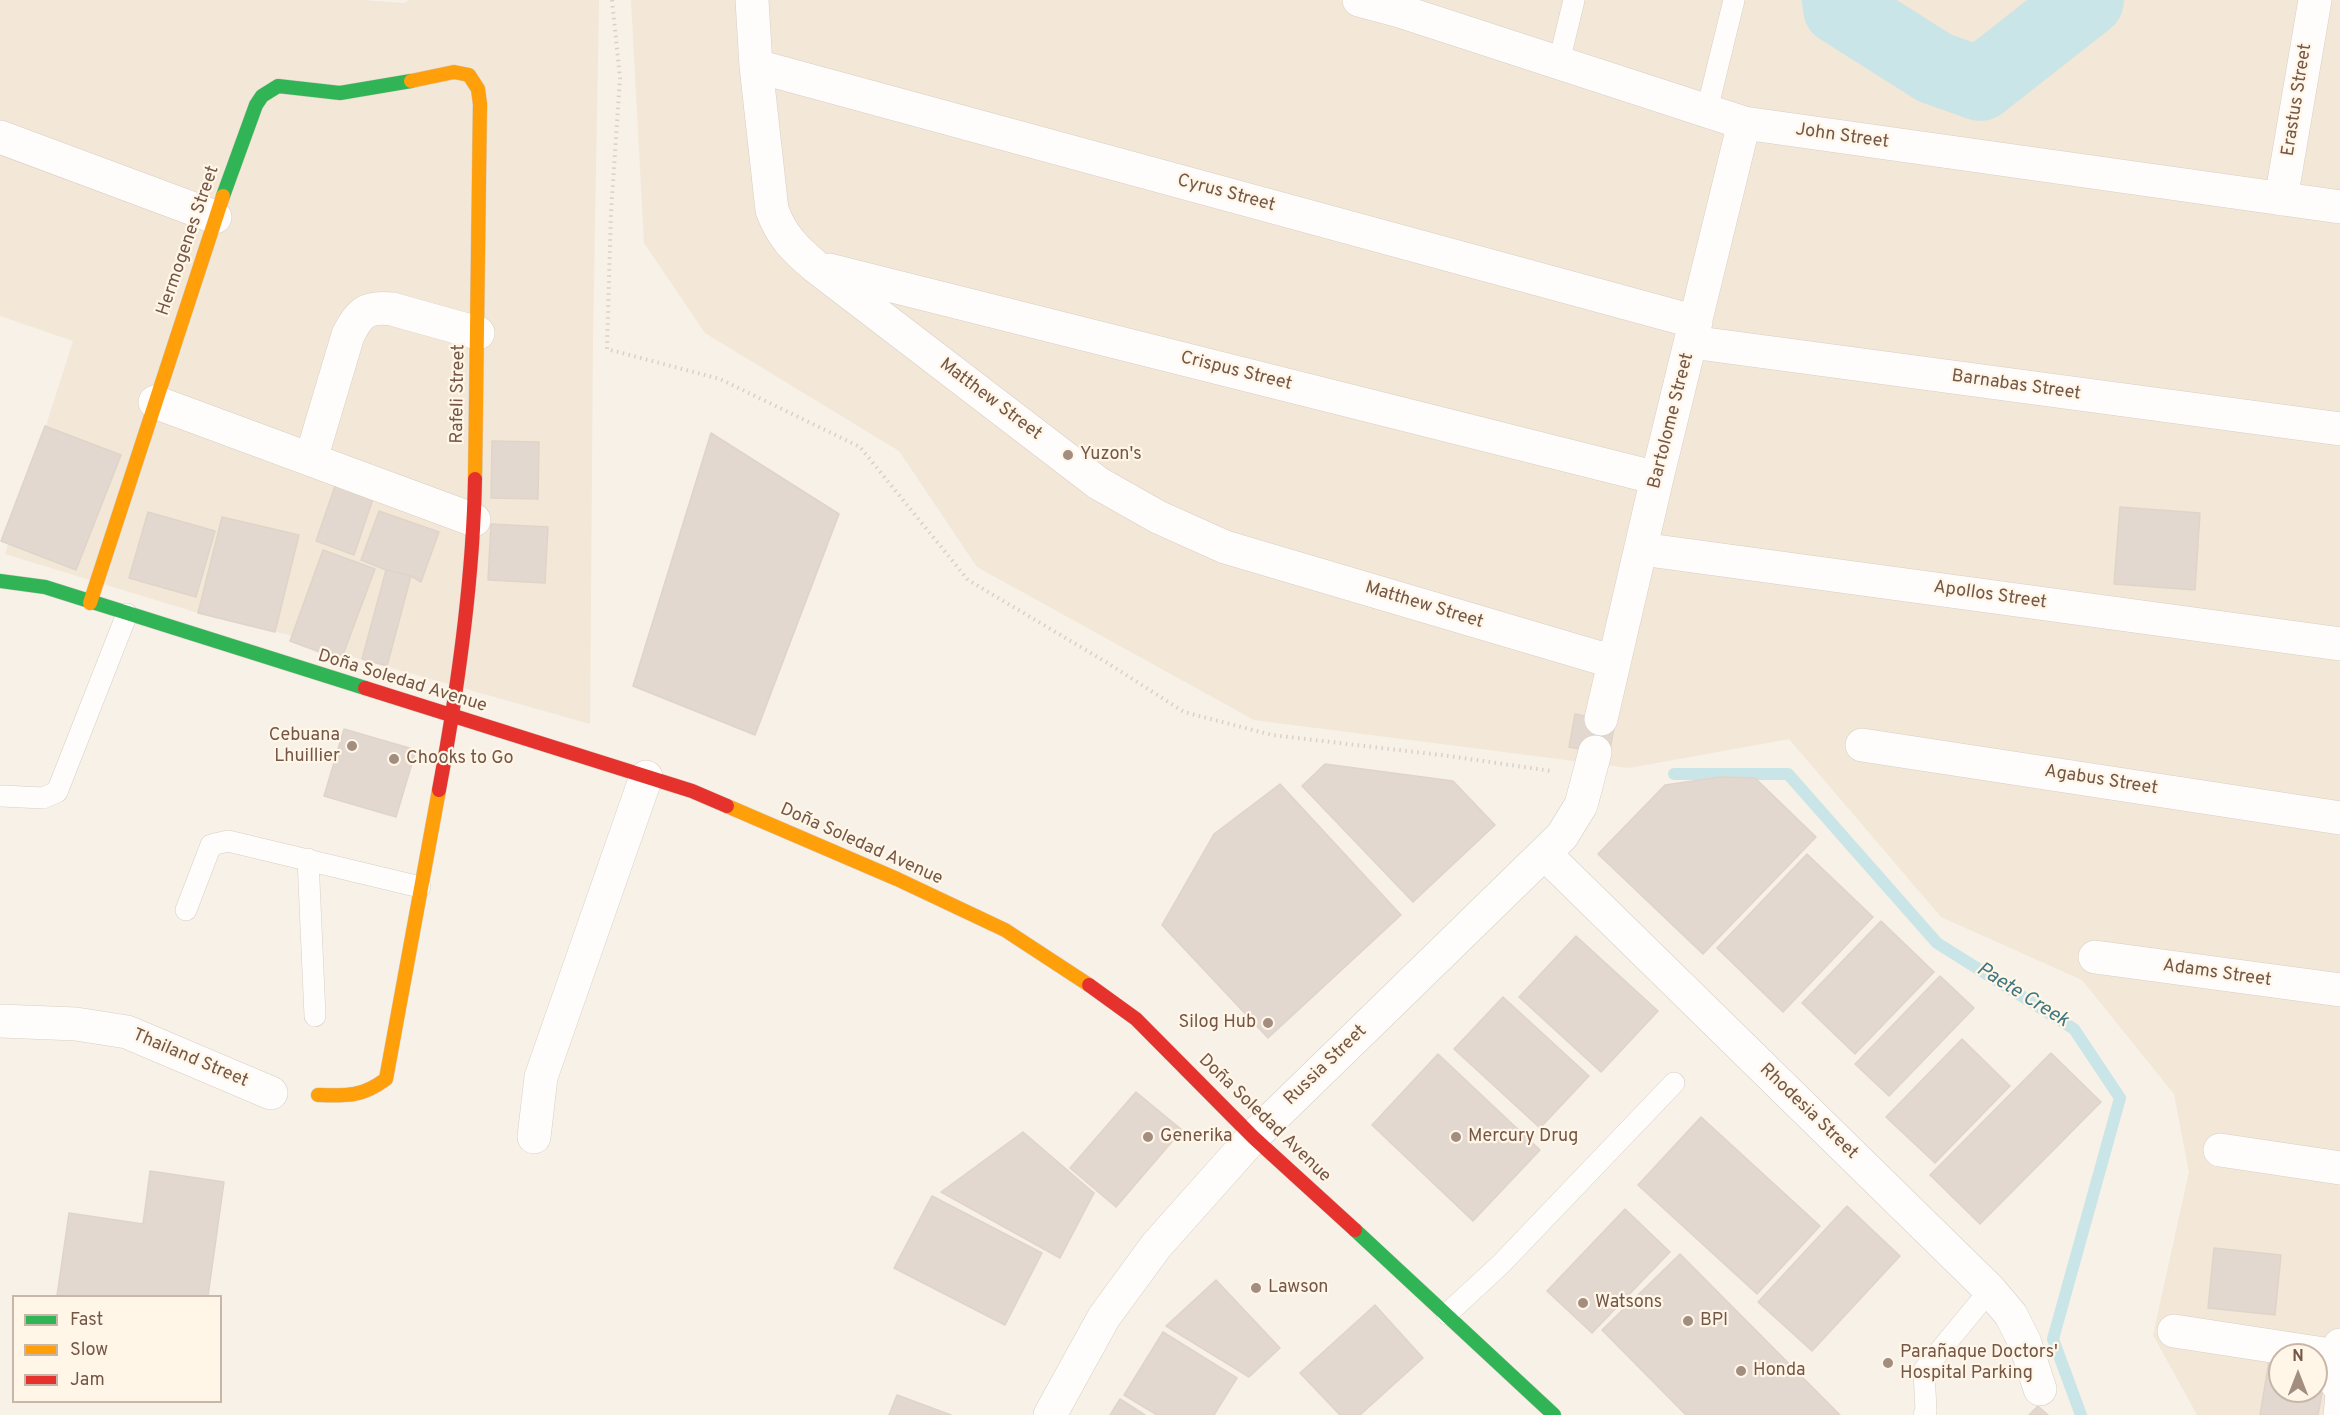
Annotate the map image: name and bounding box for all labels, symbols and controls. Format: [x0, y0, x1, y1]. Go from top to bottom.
street label: Erastus Street [2278, 42, 2318, 158]
street label: John Street [1794, 120, 1890, 154]
street label: Hermogenes Street [153, 163, 225, 319]
street label: Cyrus Street [1175, 171, 1277, 217]
street label: Rafeli Street [447, 344, 471, 444]
street label: Crispus Street [1178, 348, 1294, 396]
street label: Bartolome Street [1645, 351, 1699, 491]
street label: Matthew Street [935, 354, 1045, 446]
street label: Barnabas Street [1950, 366, 2082, 406]
place label: Yuzon's [1080, 444, 1142, 466]
marker: Yuzon's [1061, 448, 1075, 462]
street label: Apollos Street [1932, 577, 2048, 615]
street label: Matthew Street [1362, 578, 1486, 634]
street label: Doña Soledad Avenue [315, 646, 489, 718]
place label: Cebuana Lhuillier [269, 725, 340, 768]
marker: Cebuana Lhuillier [345, 739, 359, 753]
place label: Chooks to Go [406, 748, 514, 770]
marker: Chooks to Go [387, 752, 401, 766]
street label: Agabus Street [2043, 761, 2159, 801]
street label: Doña Soledad Avenue [776, 799, 946, 891]
street label: Adams Street [2161, 956, 2273, 992]
water label: Paete Creek [1971, 958, 2073, 1034]
place label: Silog Hub [1178, 1012, 1256, 1034]
marker: Silog Hub [1261, 1016, 1275, 1030]
street label: Russia Street [1280, 1021, 1372, 1111]
street label: Thailand Street [129, 1025, 251, 1093]
street label: Doña Soledad Avenue [1193, 1050, 1335, 1188]
street label: Rhodesia Street [1754, 1060, 1862, 1164]
place label: Generika [1160, 1126, 1233, 1148]
place label: Mercury Drug [1468, 1126, 1578, 1148]
marker: Generika [1141, 1130, 1155, 1144]
marker: Mercury Drug [1449, 1130, 1463, 1144]
place label: Lawson [1268, 1277, 1328, 1299]
marker: Lawson [1249, 1281, 1263, 1295]
place label: Watsons [1595, 1292, 1662, 1314]
legend [12, 1295, 222, 1403]
marker: Watsons [1576, 1296, 1590, 1310]
text: Fast [70, 1309, 103, 1332]
place label: BPI [1700, 1310, 1728, 1332]
marker: BPI [1681, 1314, 1695, 1328]
text: Slow [70, 1339, 108, 1362]
place label: Parañaque Doctors' Hospital Parking [1900, 1342, 2058, 1384]
north arrow [2268, 1343, 2328, 1403]
text: N [2292, 1347, 2304, 1367]
marker: Parañaque Doctors' Hospital Parking [1881, 1356, 1895, 1370]
place label: Honda [1753, 1360, 1806, 1382]
marker: Honda [1734, 1364, 1748, 1378]
text: Jam [70, 1369, 105, 1392]

